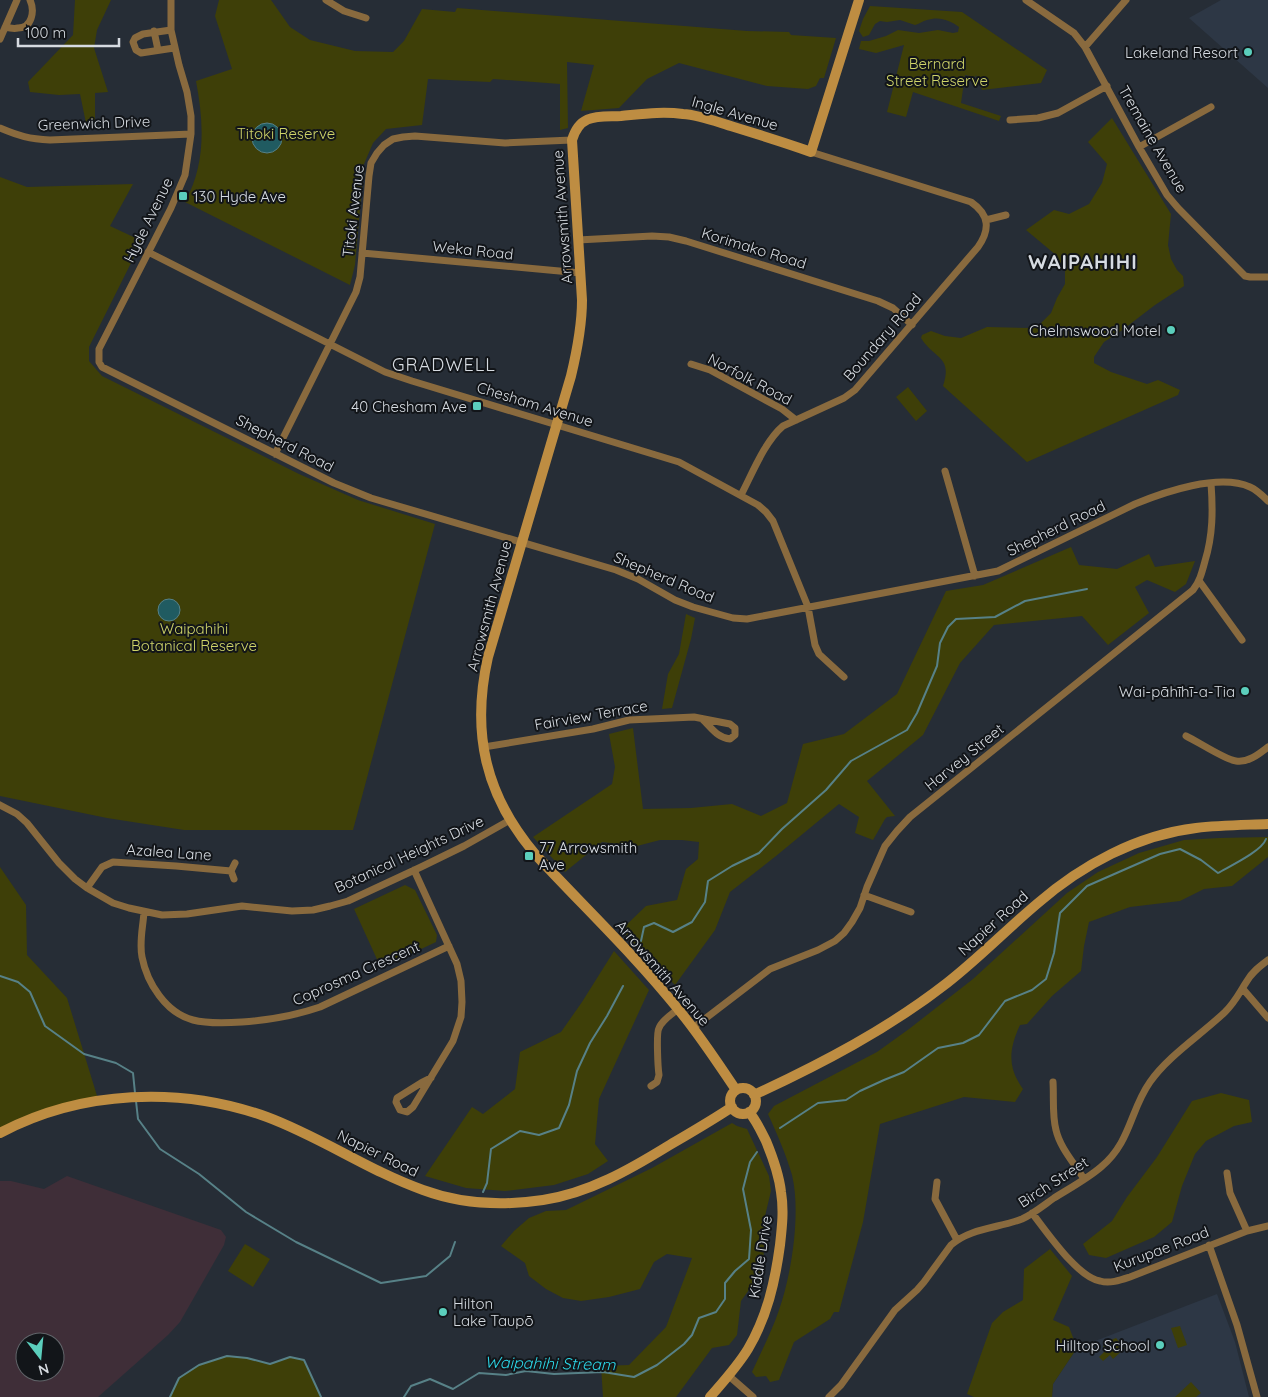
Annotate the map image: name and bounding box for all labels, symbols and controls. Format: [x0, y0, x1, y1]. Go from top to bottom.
scale bar [18, 15, 119, 47]
text: 100 m [25, 23, 66, 42]
place label: Lakeland Resort [1125, 43, 1238, 62]
marker: Lakeland Resort [1242, 46, 1254, 58]
park label: Bernard Street Reserve [886, 54, 988, 90]
street label: Tremaine Avenue [1115, 82, 1191, 196]
street label: Ingle Avenue [690, 92, 780, 134]
street label: Greenwich Drive [37, 112, 151, 134]
park label: Titoki Reserve [237, 124, 335, 143]
street label: Arrowsmith Avenue [548, 149, 576, 285]
street label: Titoki Avenue [338, 164, 368, 258]
street label: Hyde Avenue [119, 174, 177, 266]
place label: 130 Hyde Ave [193, 187, 286, 206]
marker: 130 Hyde Ave [177, 190, 189, 202]
street label: Korimako Road [699, 223, 809, 273]
street label: Weka Road [432, 236, 514, 264]
district label: WAIPAHIHI [1028, 249, 1138, 274]
street label: Boundary Road [839, 289, 925, 385]
place label: Chelmswood Motel [1029, 321, 1161, 340]
marker: Chelmswood Motel [1165, 324, 1177, 336]
street label: Norfolk Road [705, 349, 795, 409]
district label: GRADWELL [392, 353, 496, 376]
street label: Chesham Avenue [475, 377, 595, 431]
place label: 40 Chesham Ave [351, 397, 467, 416]
marker: 40 Chesham Ave [471, 400, 483, 412]
street label: Shepherd Road [233, 410, 337, 476]
street label: Shepherd Road [1004, 496, 1108, 560]
street label: Arrowsmith Avenue [462, 539, 516, 673]
street label: Shepherd Road [611, 547, 717, 607]
park label: Waipahihi Botanical Reserve [131, 619, 257, 655]
place label: Wai-pāhīhī-a-Tia [1119, 682, 1235, 701]
marker: Wai-pāhīhī-a-Tia [1239, 685, 1251, 697]
street label: Fairview Terrace [533, 696, 649, 734]
street label: Harvey Street [921, 719, 1007, 795]
street label: Botanical Heights Drive [331, 811, 487, 897]
place label: 77 Arrowsmith Ave [539, 838, 637, 874]
street label: Azalea Lane [126, 840, 212, 864]
marker: 77 Arrowsmith Ave [523, 850, 535, 862]
street label: Napier Road [954, 887, 1032, 959]
street label: Arrowsmith Avenue [612, 916, 714, 1030]
street label: Coprosma Crescent [290, 936, 422, 1010]
street label: Napier Road [334, 1125, 422, 1181]
street label: Birch Street [1014, 1152, 1092, 1212]
street label: Kiddle Drive [744, 1214, 776, 1300]
street label: Kurupae Road [1111, 1222, 1211, 1276]
place label: Hilton Lake Taupō [453, 1294, 534, 1330]
marker: Hilton Lake Taupō [437, 1306, 449, 1318]
north arrow [15, 1332, 65, 1382]
place label: Hilltop School [1056, 1336, 1150, 1355]
marker: Hilltop School [1154, 1339, 1166, 1351]
water label: Waipahihi Stream [484, 1352, 616, 1374]
text: N [36, 1359, 51, 1380]

